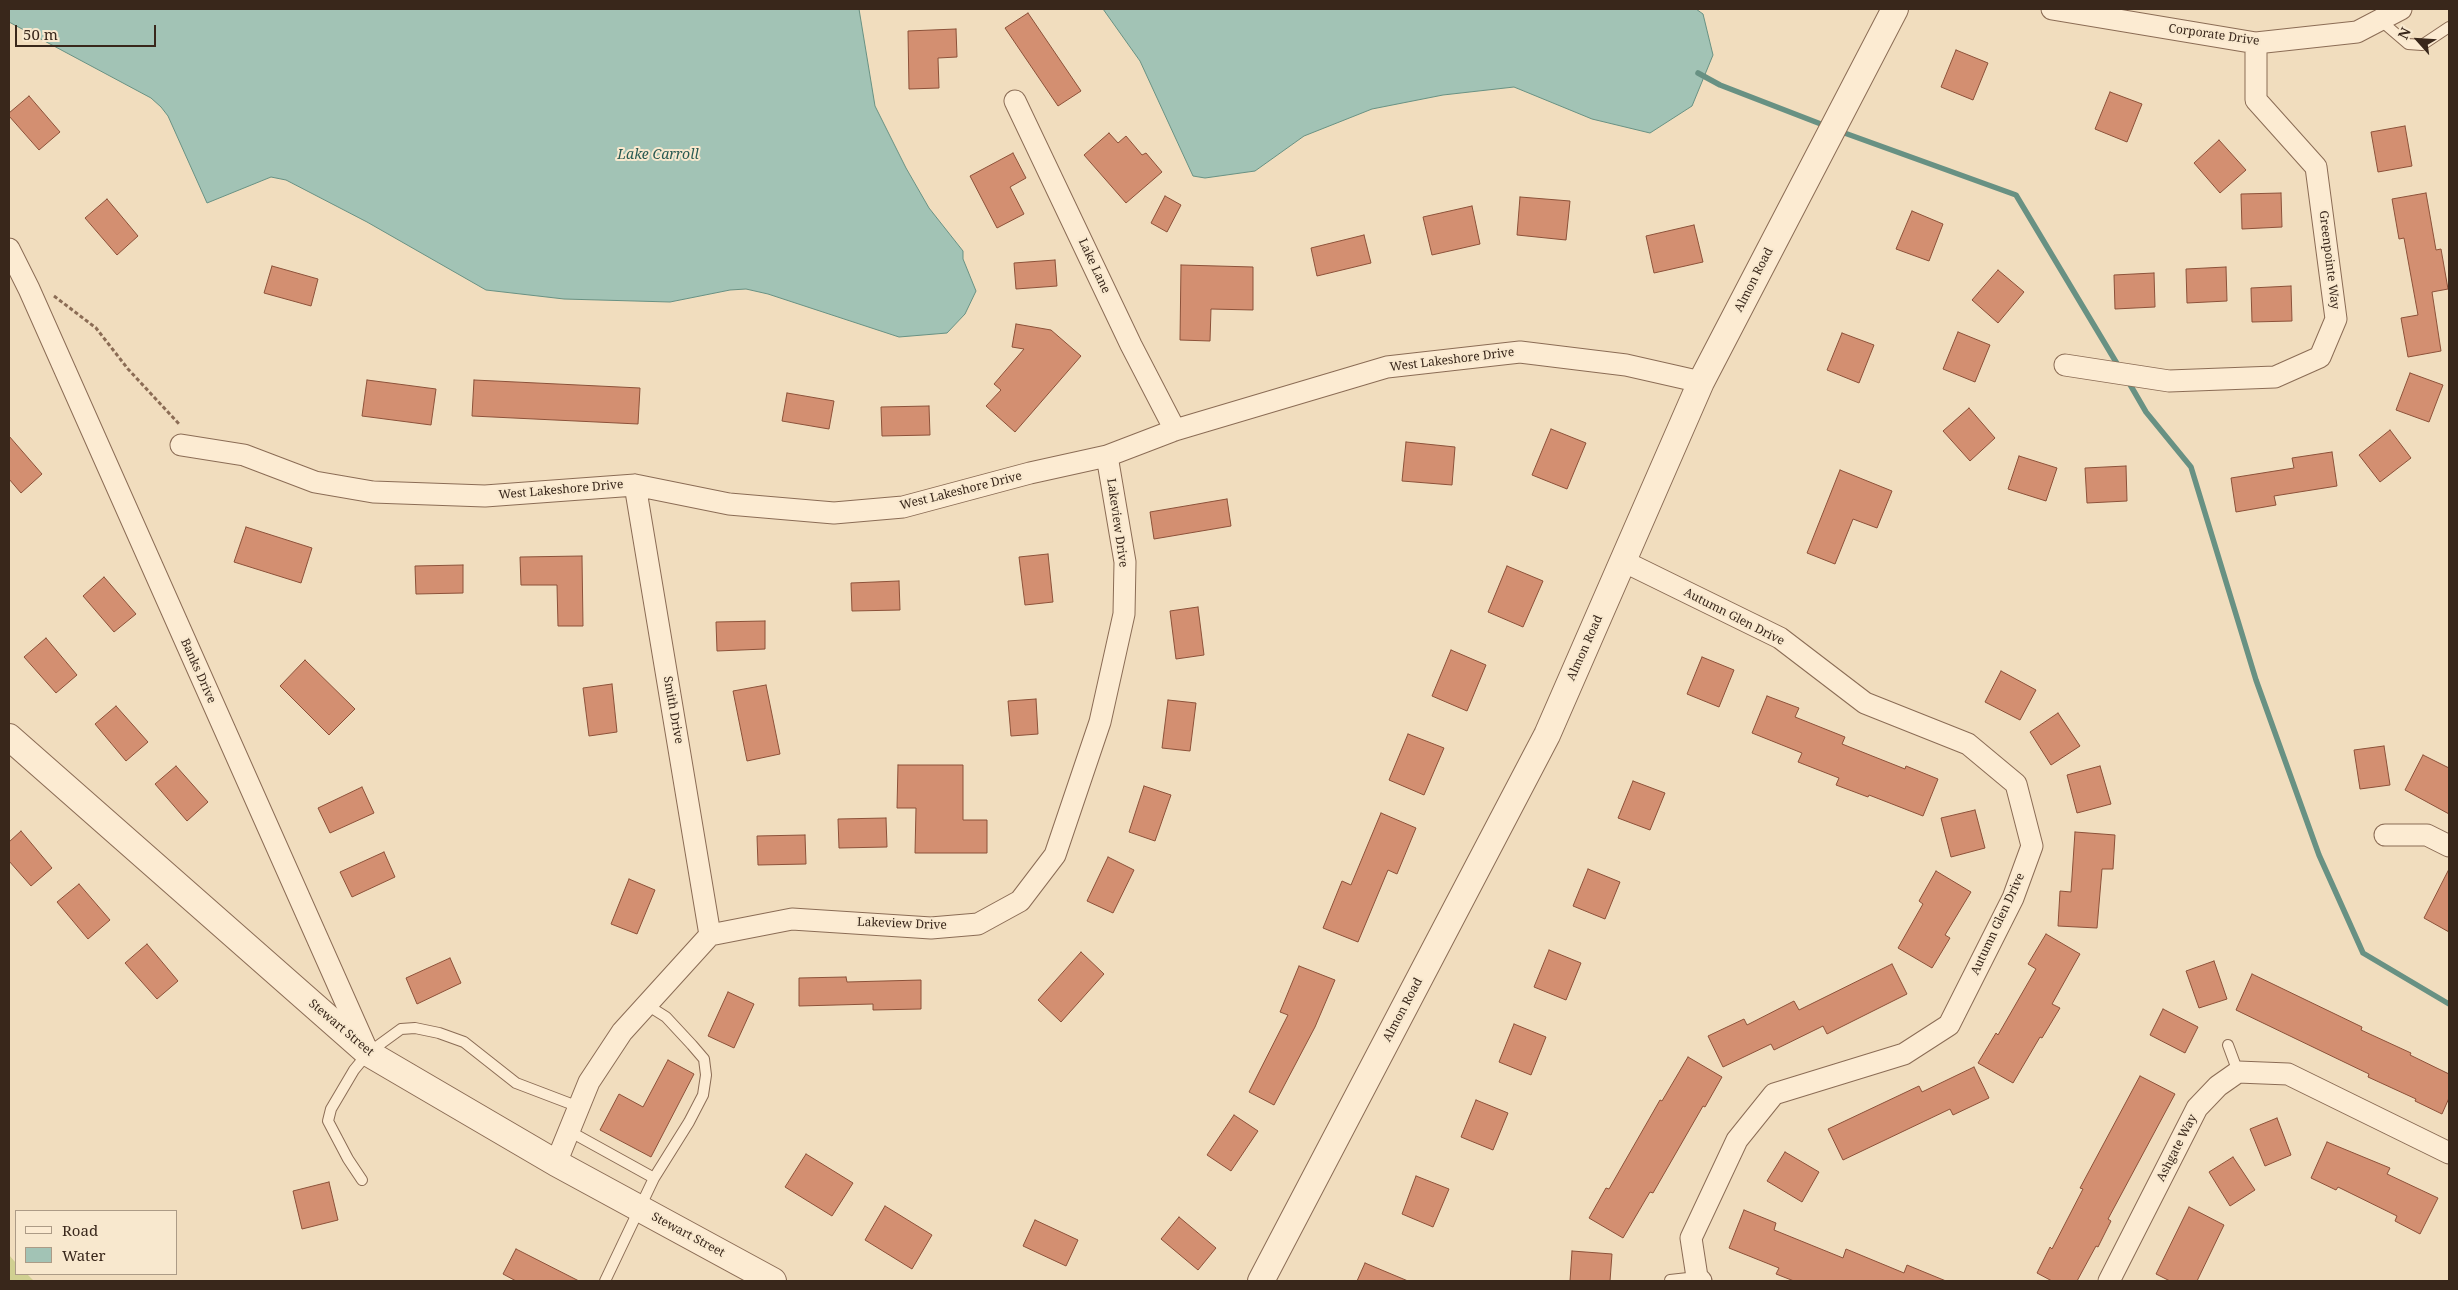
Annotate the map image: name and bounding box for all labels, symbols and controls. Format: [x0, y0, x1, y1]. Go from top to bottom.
scale bar [18, 15, 159, 47]
north arrow [2393, 15, 2443, 65]
street label: Corporate Drive [2168, 21, 2260, 49]
text: 50 m [23, 24, 58, 44]
text: N [2393, 24, 2415, 42]
water label: Lake Carroll [617, 147, 699, 163]
street label: Greenpointe Way [2316, 210, 2342, 310]
street label: Lake Lane [1075, 236, 1113, 296]
street label: Almon Road [1732, 245, 1776, 315]
street label: West Lakeshore Drive [1389, 345, 1515, 375]
street label: West Lakeshore Drive [899, 469, 1023, 513]
street label: West Lakeshore Drive [498, 477, 624, 503]
street label: Lakeview Drive [1104, 478, 1130, 568]
street label: Autumn Glen Drive [1681, 585, 1787, 649]
street label: Almon Road [1564, 613, 1606, 683]
street label: Banks Drive [177, 636, 219, 706]
street label: Smith Drive [660, 675, 686, 745]
street label: Autumn Glen Drive [1968, 871, 2028, 977]
street label: Lakeview Drive [857, 915, 947, 933]
street label: Almon Road [1380, 976, 1426, 1044]
street label: Stewart Street [305, 997, 377, 1059]
street label: Ashgate Way [2154, 1112, 2200, 1184]
legend [15, 1210, 178, 1275]
street label: Stewart Street [649, 1210, 727, 1260]
text: Road [62, 1220, 98, 1240]
text: Water [62, 1245, 105, 1265]

